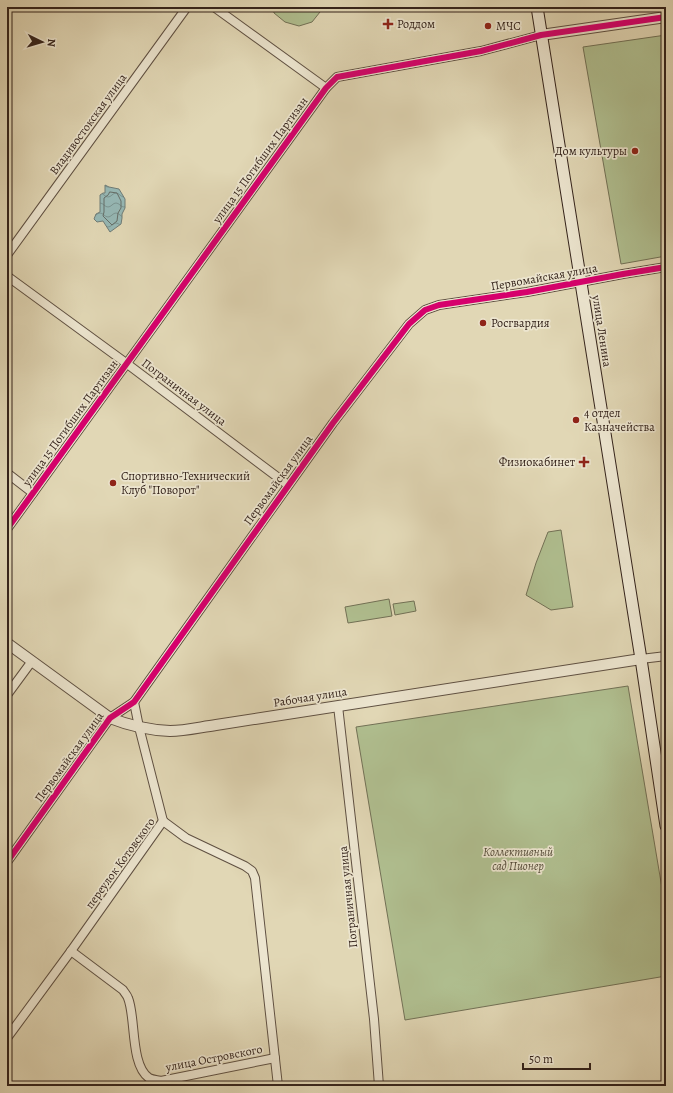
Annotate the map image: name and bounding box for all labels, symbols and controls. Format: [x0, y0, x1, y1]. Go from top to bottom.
place label: Роддом [397, 16, 435, 32]
marker: Роддом [382, 18, 394, 30]
place label: МЧС [496, 18, 521, 34]
marker: МЧС [483, 21, 493, 31]
north arrow [22, 22, 62, 62]
text: N [44, 38, 59, 47]
street label: Владивостокская улица [46, 70, 130, 178]
street label: улица 15 Погибших Партизан [208, 94, 311, 227]
place label: Дом культуры [555, 143, 627, 159]
marker: Дом культуры [630, 146, 640, 156]
street label: Первомайская улица [489, 260, 599, 294]
street label: улица Ленина [588, 293, 616, 369]
place label: Росгвардия [491, 315, 550, 331]
marker: Росгвардия [478, 318, 488, 328]
street label: Пограничная улица [138, 355, 230, 429]
street label: улица 15 Погибших Партизан [18, 357, 121, 490]
place label: 4 отдел Казначейства [584, 405, 655, 435]
marker: 4 отдел Казначейства [571, 415, 581, 425]
street label: Первомайская улица [240, 431, 316, 528]
place label: Физиокабинет [499, 454, 576, 470]
marker: Физиокабинет [578, 456, 590, 468]
place label: Спортивно-Технический Клуб "Поворот" [121, 468, 250, 498]
marker: Спортивно-Технический Клуб "Поворот" [108, 478, 118, 488]
street label: Рабочая улица [272, 683, 348, 711]
street label: Первомайская улица [31, 708, 107, 805]
street label: переулок Котовского [82, 814, 158, 912]
park label: Коллективный сад Пионер [483, 844, 553, 874]
street label: Пограничная улица [335, 845, 361, 949]
street label: улица Островского [163, 1041, 264, 1075]
scale bar [523, 1045, 590, 1071]
text: 50 m [529, 1051, 553, 1067]

